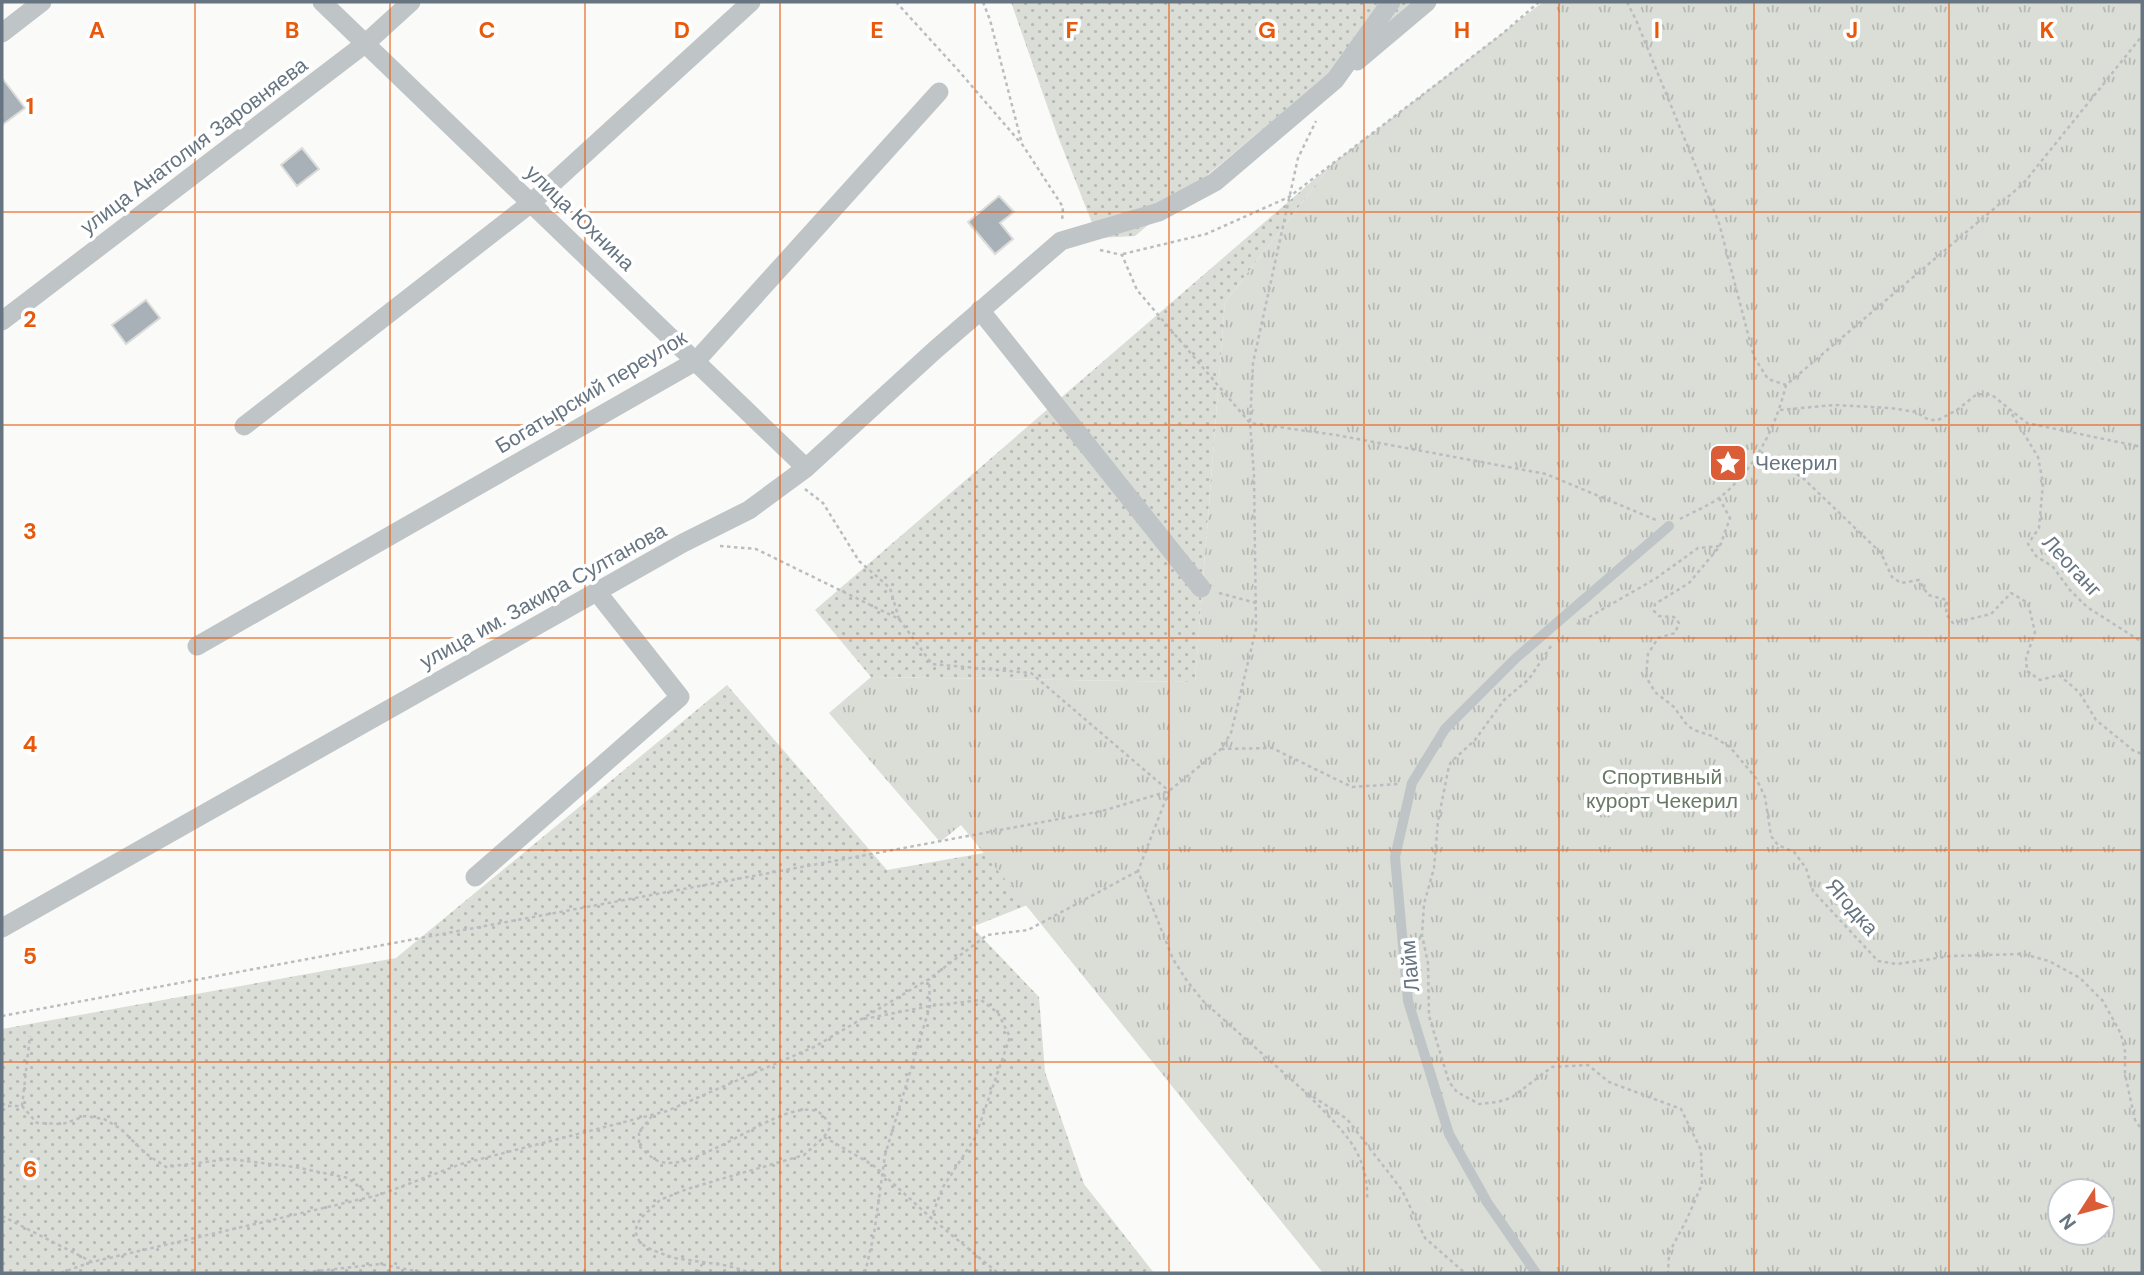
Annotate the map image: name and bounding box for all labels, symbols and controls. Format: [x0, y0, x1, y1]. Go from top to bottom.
text: A [89, 15, 105, 45]
text: B [285, 15, 299, 45]
text: C [479, 15, 495, 45]
text: D [674, 15, 690, 45]
text: E [870, 15, 884, 45]
text: F [1066, 15, 1079, 45]
text: G [1258, 15, 1276, 45]
text: H [1454, 15, 1470, 45]
text: I [1654, 15, 1660, 45]
text: J [1846, 15, 1858, 45]
text: K [2039, 15, 2055, 45]
street label: улица Анатолия Заровняева [75, 51, 314, 241]
text: 1 [26, 91, 34, 121]
street label: улица Юхнина [519, 159, 641, 277]
text: 2 [23, 304, 37, 334]
street label: Богатырский переулок [490, 323, 693, 460]
place icon: Чекерил [1707, 442, 1749, 484]
place label: Чекерил [1755, 449, 1837, 477]
text: 3 [23, 516, 37, 546]
street label: улица им. Закира Султанова [415, 516, 672, 676]
street label: Леоганг [2036, 529, 2108, 603]
text: 4 [23, 729, 38, 759]
park label: Спортивный курорт Чекерил [1586, 763, 1738, 815]
street label: Ягодка [1819, 872, 1885, 942]
street label: Лайм [1394, 939, 1426, 993]
text: 5 [23, 941, 37, 971]
text: 6 [23, 1154, 37, 1184]
north arrow [2046, 1177, 2116, 1247]
text: N [2053, 1209, 2082, 1235]

